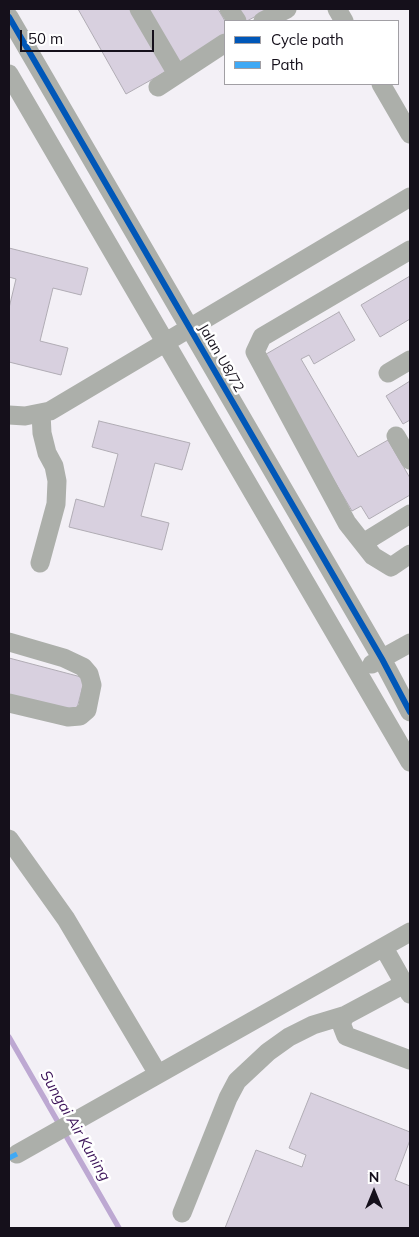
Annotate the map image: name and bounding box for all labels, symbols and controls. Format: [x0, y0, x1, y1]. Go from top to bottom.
scale bar [22, 20, 156, 52]
legend [224, 20, 399, 85]
text: 50 m [28, 29, 63, 48]
text: Cycle path [271, 30, 344, 49]
text: Path [271, 55, 303, 74]
street label: Jalan U8/72 [195, 321, 247, 395]
water label: Sungai Air Kuning [36, 1068, 114, 1184]
north arrow [349, 1167, 399, 1217]
text: N [369, 1168, 379, 1186]

